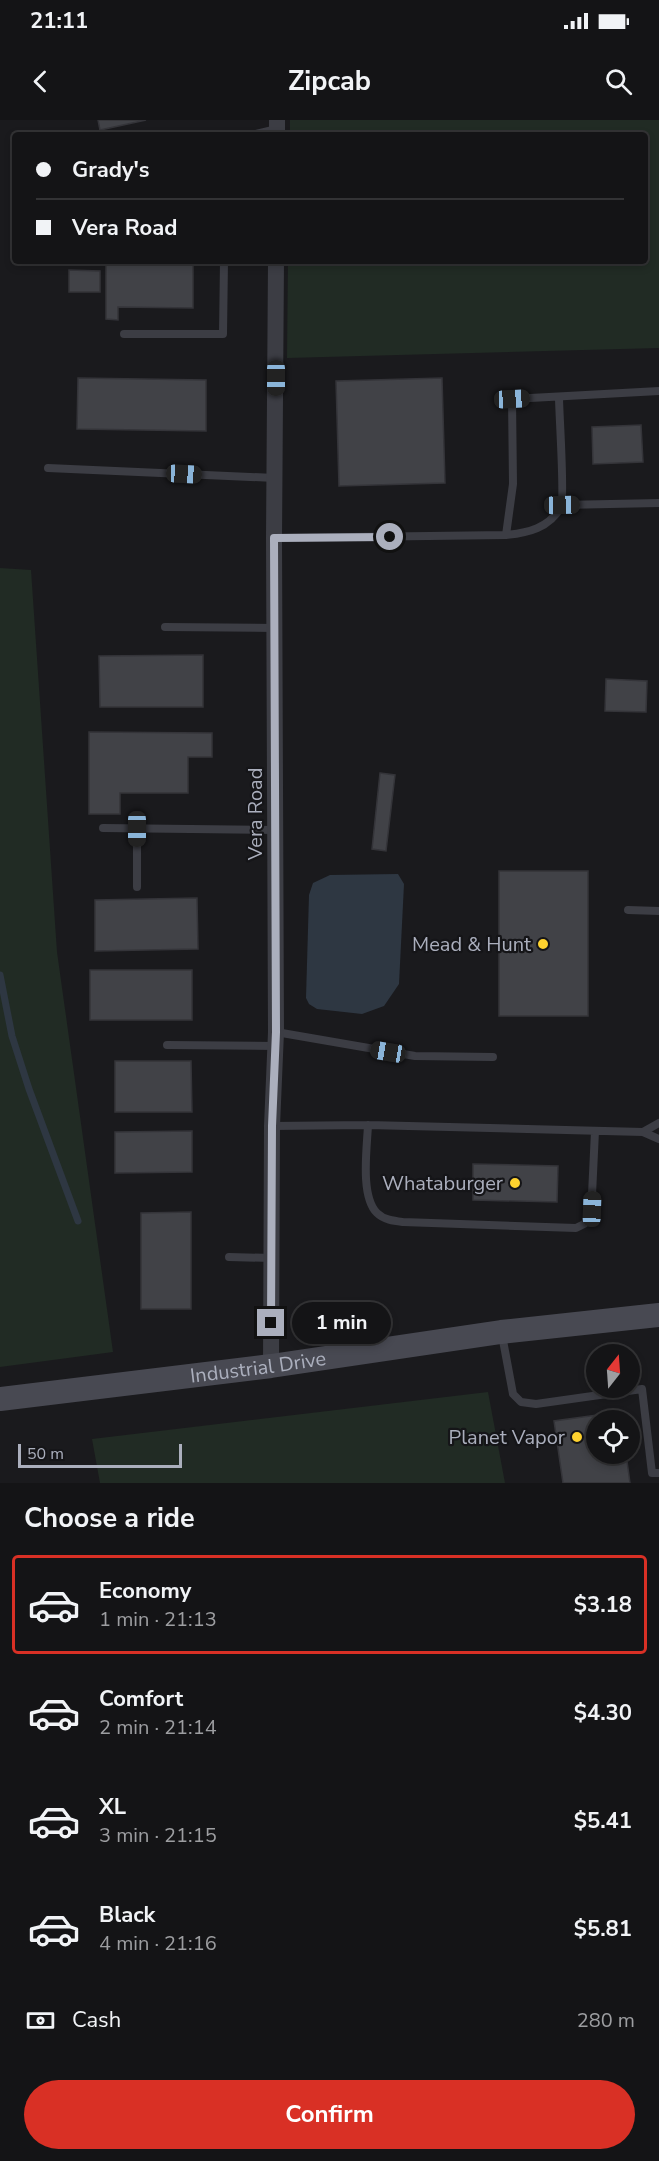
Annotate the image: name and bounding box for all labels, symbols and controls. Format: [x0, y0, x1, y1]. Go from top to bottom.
text: 21:11 [30, 6, 88, 36]
text: Zipcab [288, 63, 371, 100]
icon: back [24, 65, 57, 98]
icon: search [602, 65, 635, 98]
text: Grady's [72, 155, 150, 185]
text: Vera Road [72, 213, 177, 243]
car [267, 360, 285, 396]
car [494, 389, 530, 409]
car [166, 464, 202, 484]
car [544, 496, 580, 514]
route start [376, 523, 403, 550]
street label: Vera Road [242, 768, 269, 861]
car [128, 811, 146, 847]
place label: Mead & Hunt [412, 931, 532, 958]
marker: Mead & Hunt [536, 937, 550, 951]
car [369, 1040, 407, 1064]
place label: Whataburger [382, 1170, 503, 1197]
marker: Whataburger [508, 1176, 522, 1190]
car [582, 1191, 602, 1227]
callout: 1 min [292, 1302, 391, 1344]
route end [257, 1309, 284, 1336]
text: 1 min [316, 1309, 367, 1336]
north arrow [586, 1344, 640, 1398]
map controls [586, 1344, 640, 1464]
street label: Industrial Drive [189, 1345, 328, 1389]
button: locate [586, 1410, 640, 1464]
place label: Planet Vapor [449, 1424, 565, 1451]
marker: Planet Vapor [570, 1430, 584, 1444]
scale bar [18, 1441, 182, 1468]
text: 50 m [27, 1443, 64, 1465]
text: Choose a ride [24, 1500, 195, 1537]
text: Economy [99, 1576, 191, 1606]
icon: car [27, 1578, 81, 1632]
text: $3.18 [574, 1590, 632, 1620]
text: 1 min · 21:13 [99, 1606, 217, 1633]
text: Comfort [99, 1684, 183, 1714]
icon: car [27, 1686, 81, 1740]
text: $4.30 [574, 1698, 632, 1728]
text: 2 min · 21:14 [99, 1714, 217, 1741]
text: XL [99, 1792, 126, 1822]
icon: car [27, 1794, 81, 1848]
text: $5.41 [574, 1806, 632, 1836]
text: 3 min · 21:15 [99, 1822, 217, 1849]
text: Black [99, 1900, 155, 1930]
icon: car [27, 1902, 81, 1956]
text: $5.81 [574, 1914, 632, 1944]
text: 4 min · 21:16 [99, 1930, 217, 1957]
icon: cash [24, 2004, 57, 2037]
text: Cash [72, 2005, 121, 2035]
text: 280 m [577, 2007, 635, 2034]
button: Confirm [24, 2080, 635, 2149]

